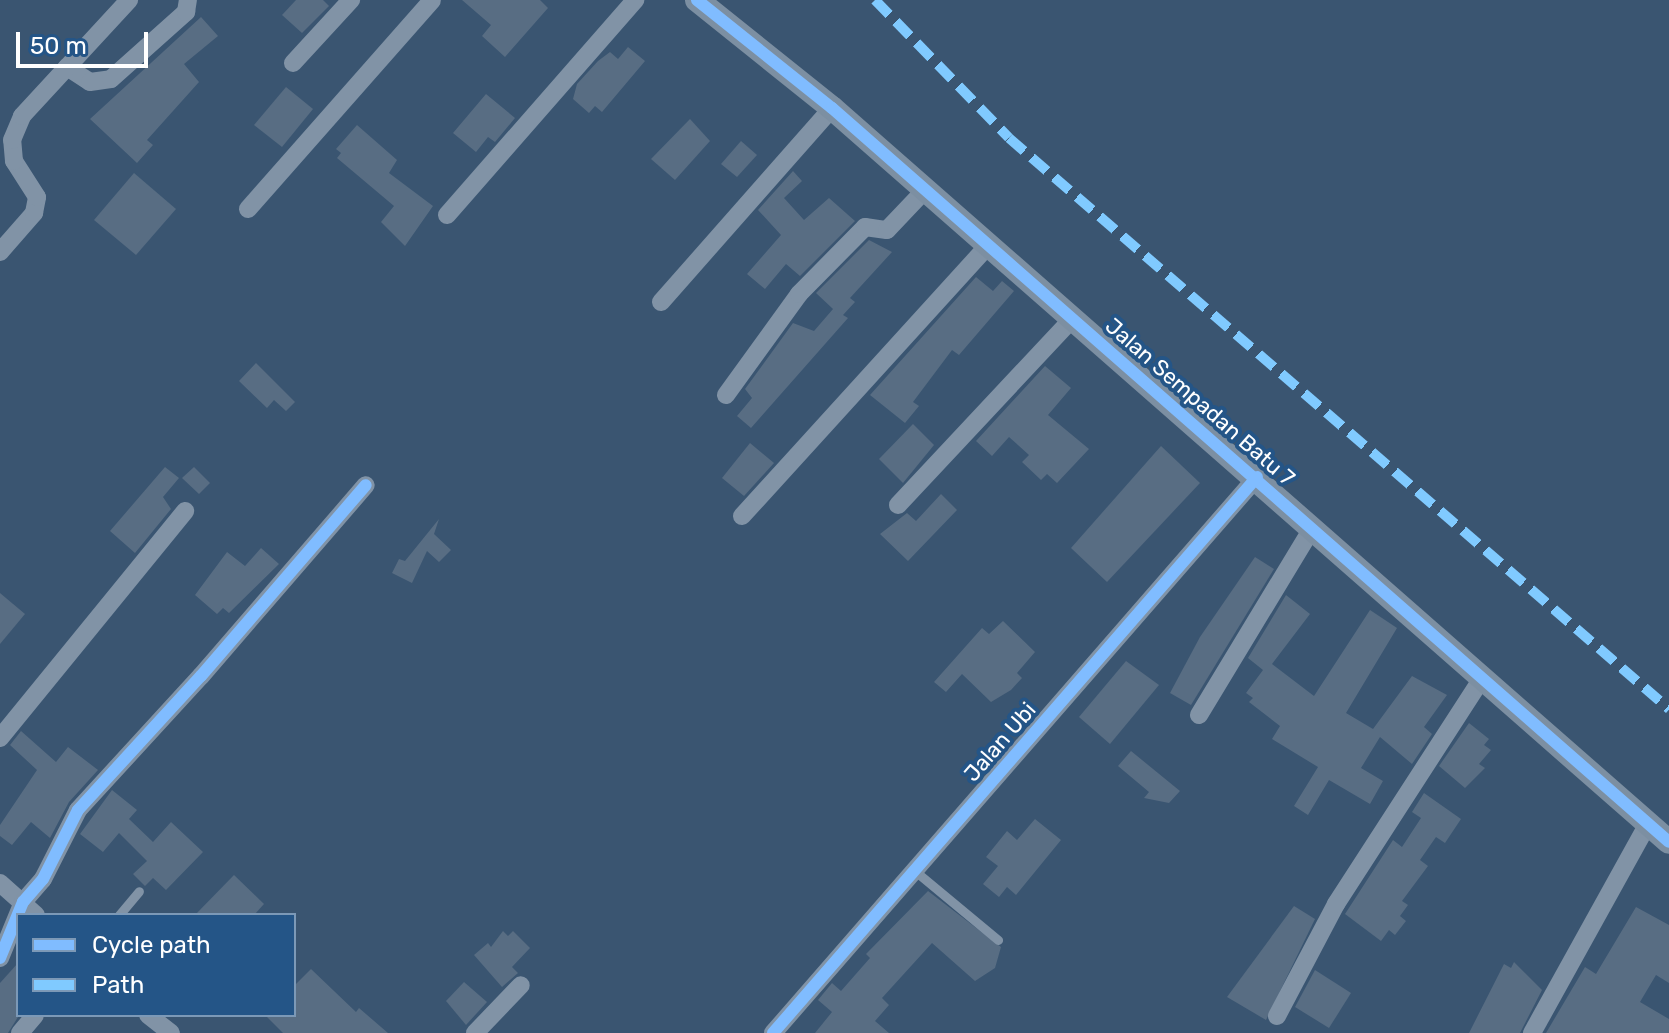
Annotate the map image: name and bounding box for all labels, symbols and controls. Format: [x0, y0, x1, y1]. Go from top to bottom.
scale bar [20, 16, 152, 66]
text: 50 m [30, 32, 87, 60]
street label: Jalan Sempadan Batu 7 [1100, 313, 1300, 491]
street label: Jalan Ubi [959, 697, 1041, 787]
legend [16, 913, 296, 1017]
text: Cycle path [92, 931, 211, 959]
text: Path [92, 971, 144, 999]

